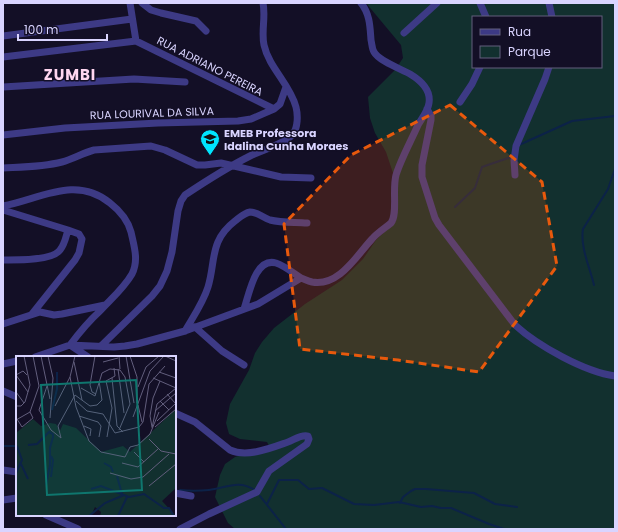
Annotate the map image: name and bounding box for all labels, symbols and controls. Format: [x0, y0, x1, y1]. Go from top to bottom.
scale bar [18, 16, 107, 42]
legend [472, 16, 602, 68]
text: 100 m [24, 21, 58, 38]
text: Rua [508, 23, 531, 40]
street label: RUA ADRIANO PEREIRA [154, 32, 266, 100]
text: Parque [508, 43, 551, 60]
district label: ZUMBI [44, 64, 96, 85]
street label: RUA LOURIVAL DA SILVA [90, 103, 215, 123]
place label: EMEB Professora Idalina Cunha Moraes [224, 125, 349, 154]
school or university icon: EMEB Professora Idalina Cunha Moraes [199, 128, 221, 156]
inset map [16, 356, 176, 516]

